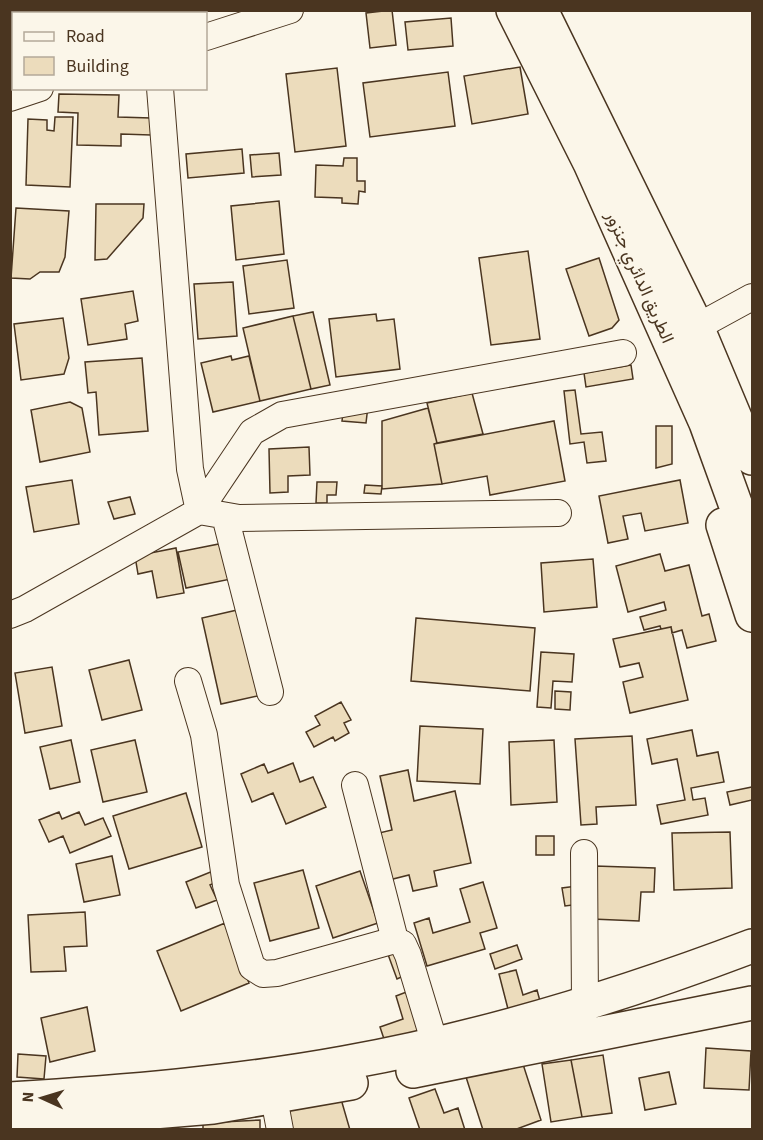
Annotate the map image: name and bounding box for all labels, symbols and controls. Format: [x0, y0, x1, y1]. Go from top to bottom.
legend [12, 12, 207, 90]
text: Road [66, 24, 105, 49]
text: Building [66, 54, 129, 79]
street label: الطريق الدائري جنزور [597, 206, 680, 348]
north arrow [12, 1068, 72, 1128]
text: N [17, 1091, 39, 1103]

